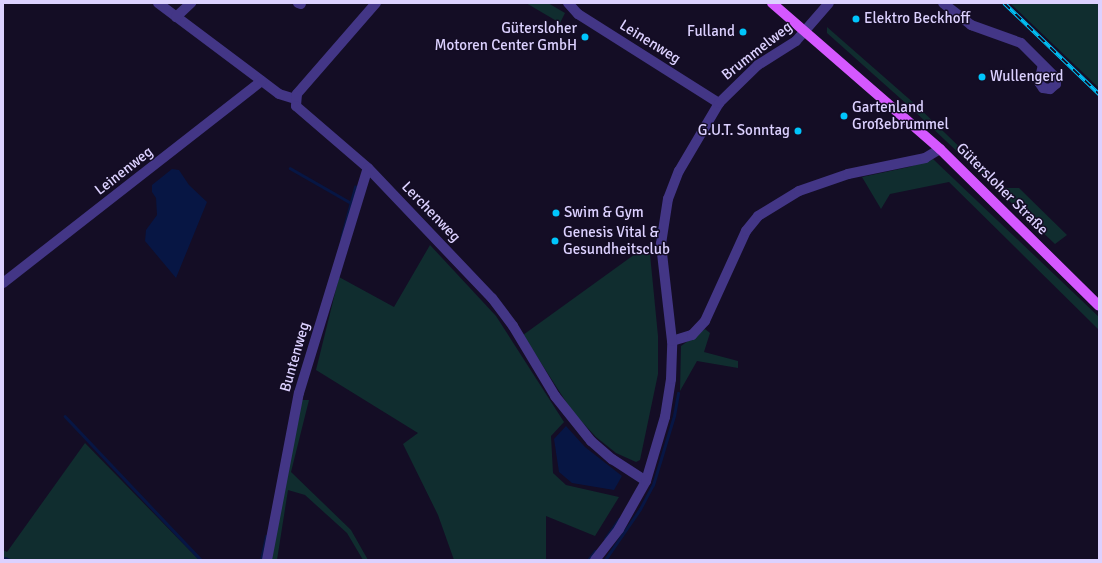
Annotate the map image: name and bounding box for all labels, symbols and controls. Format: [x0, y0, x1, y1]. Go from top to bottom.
place label: Elektro Beckhoff [864, 10, 970, 28]
marker: Elektro Beckhoff [851, 14, 861, 24]
street label: Leinenweg [616, 16, 684, 68]
street label: Brummelweg [718, 18, 796, 84]
place label: Gütersloher Motoren Center GmbH [434, 19, 577, 54]
place label: Fulland [687, 23, 735, 41]
marker: Fulland [738, 27, 748, 37]
marker: Gütersloher Motoren Center GmbH [580, 32, 590, 42]
place label: Wullengerd [990, 68, 1063, 86]
marker: Wullengerd [977, 72, 987, 82]
place label: Gartenland Großebrummel [852, 98, 949, 133]
marker: Gartenland Großebrummel [839, 111, 849, 121]
place label: G.U.T. Sonntag [698, 122, 790, 140]
marker: G.U.T. Sonntag [793, 126, 803, 136]
street label: Gütersloher Straße [952, 139, 1052, 239]
street label: Leinenweg [91, 143, 157, 199]
street label: Lerchenweg [398, 178, 464, 246]
place label: Swim & Gym [564, 204, 644, 222]
marker: Swim & Gym [551, 208, 561, 218]
place label: Genesis Vital & Gesundheitsclub [563, 223, 670, 258]
marker: Genesis Vital & Gesundheitsclub [550, 236, 560, 246]
street label: Buntenweg [276, 320, 314, 394]

